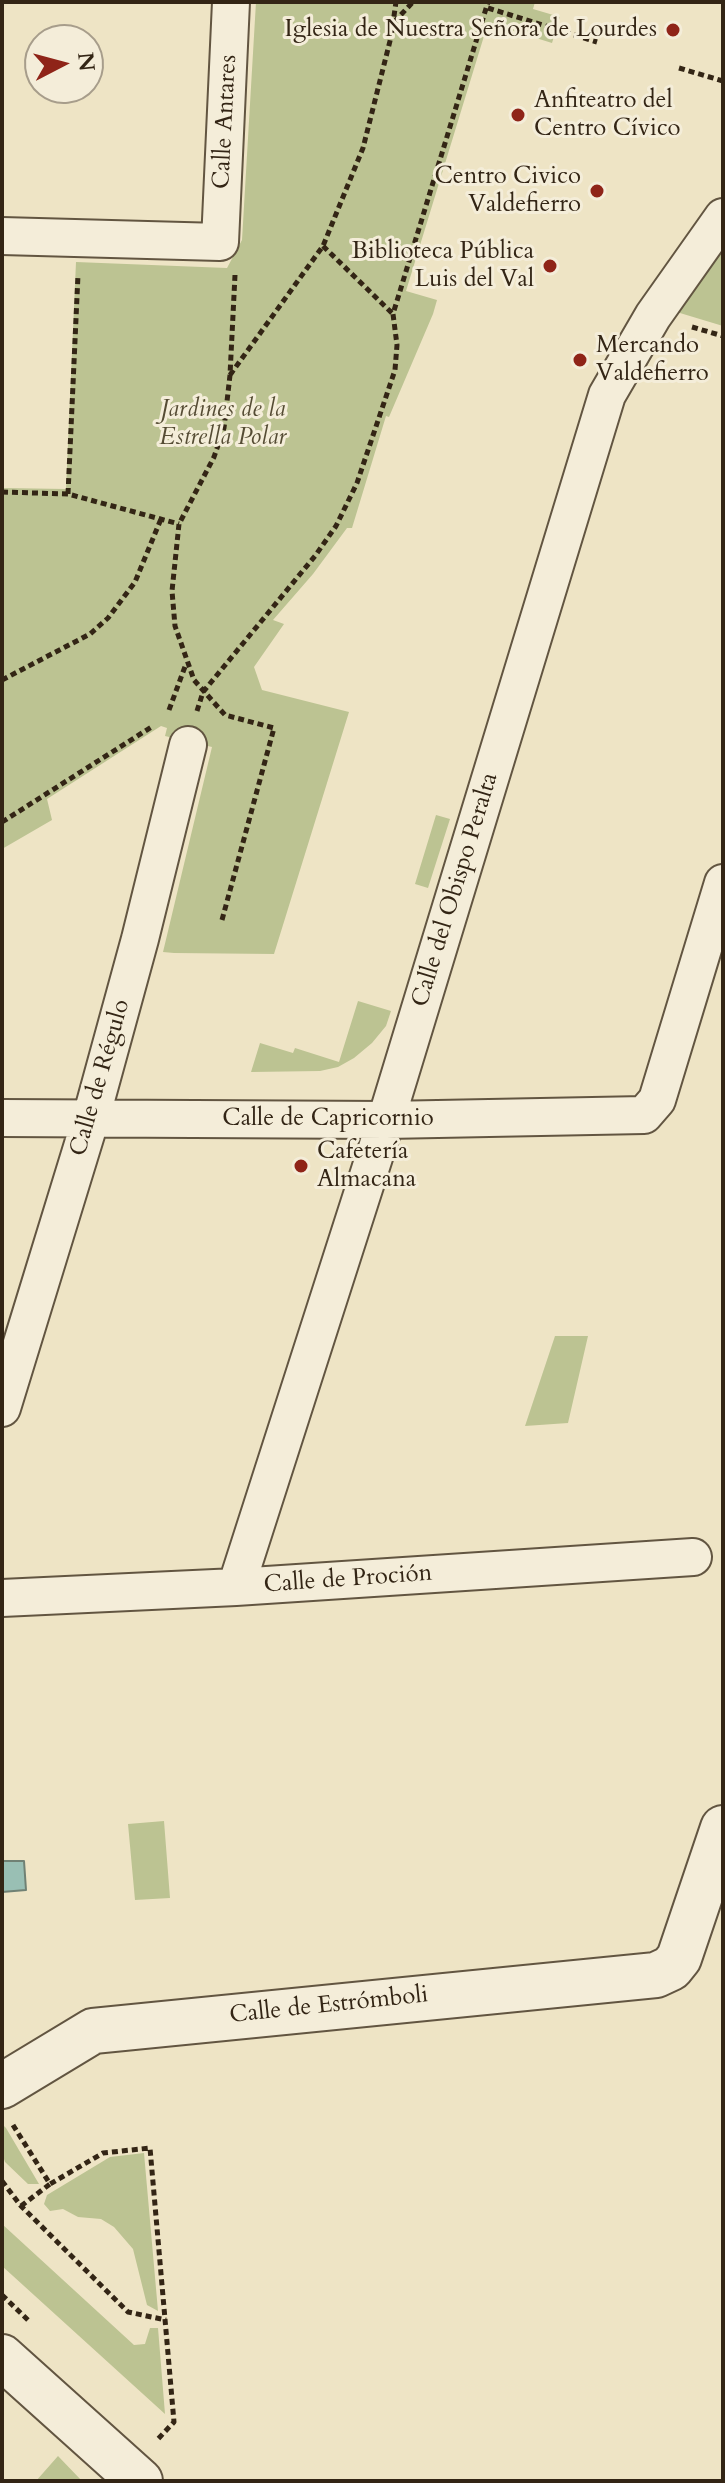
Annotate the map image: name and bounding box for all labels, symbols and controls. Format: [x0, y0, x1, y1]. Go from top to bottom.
place label: Iglesia de Nuestra Señora de Lourdes [285, 16, 657, 44]
marker: Iglesia de Nuestra Señora de Lourdes [664, 21, 682, 39]
north arrow [24, 24, 104, 104]
text: N [70, 51, 102, 73]
street label: Calle Antares [208, 54, 244, 190]
place label: Anfiteatro del Centro Cívico [534, 87, 681, 143]
marker: Anfiteatro del Centro Cívico [509, 106, 527, 124]
place label: Centro Civico Valdefierro [434, 163, 581, 219]
marker: Centro Civico Valdefierro [588, 182, 606, 200]
place label: Biblioteca Pública Luis del Val [352, 238, 534, 294]
marker: Biblioteca Pública Luis del Val [541, 257, 559, 275]
place label: Mercando Valdefierro [596, 332, 709, 388]
marker: Mercando Valdefierro [571, 351, 589, 369]
park label: Jardines de la Estrella Polar [160, 396, 286, 452]
street label: Calle del Obispo Peralta [407, 769, 505, 1011]
street label: Calle de Régulo [65, 996, 137, 1160]
street label: Calle de Capricornio [222, 1105, 434, 1133]
place label: Cafetería Almacana [317, 1138, 416, 1194]
marker: Cafetería Almacana [292, 1157, 310, 1175]
street label: Calle de Proción [263, 1560, 433, 1600]
street label: Calle de Estrómboli [228, 1981, 430, 2031]

